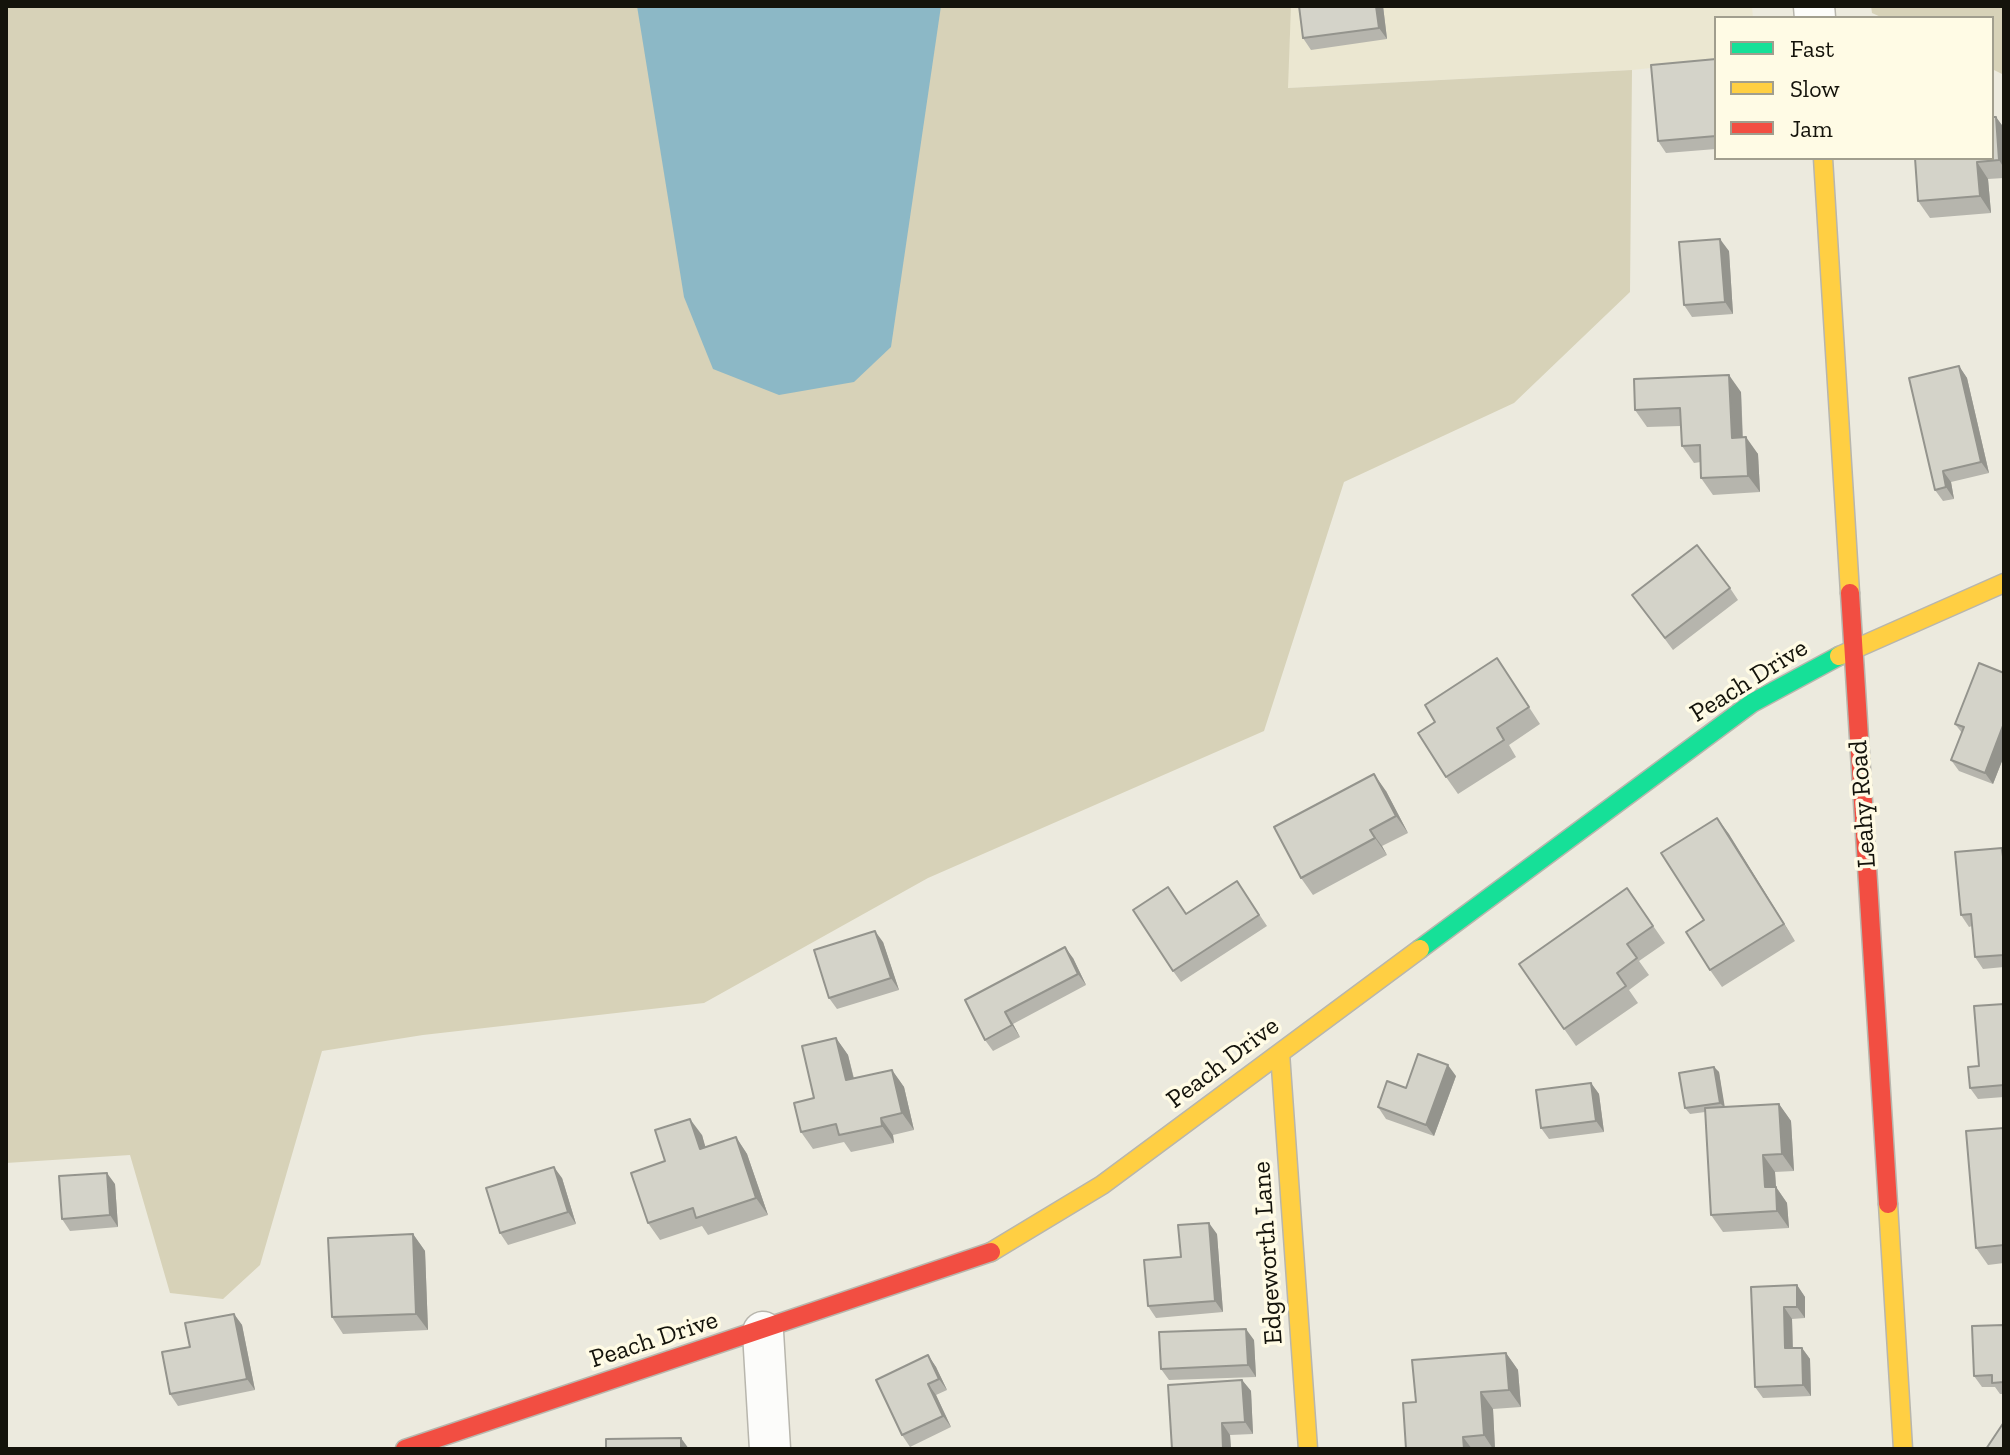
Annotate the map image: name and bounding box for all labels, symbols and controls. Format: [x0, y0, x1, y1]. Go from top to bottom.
legend [1714, 16, 1994, 160]
text: Fast [1790, 34, 1834, 63]
text: Slow [1790, 74, 1840, 103]
text: Jam [1790, 114, 1833, 143]
street label: Peach Drive [1684, 633, 1814, 729]
street label: Leahy Road [1843, 739, 1883, 869]
street label: Peach Drive [1161, 1011, 1285, 1115]
street label: Edgeworth Lane [1246, 1160, 1290, 1346]
street label: Peach Drive [586, 1305, 722, 1375]

